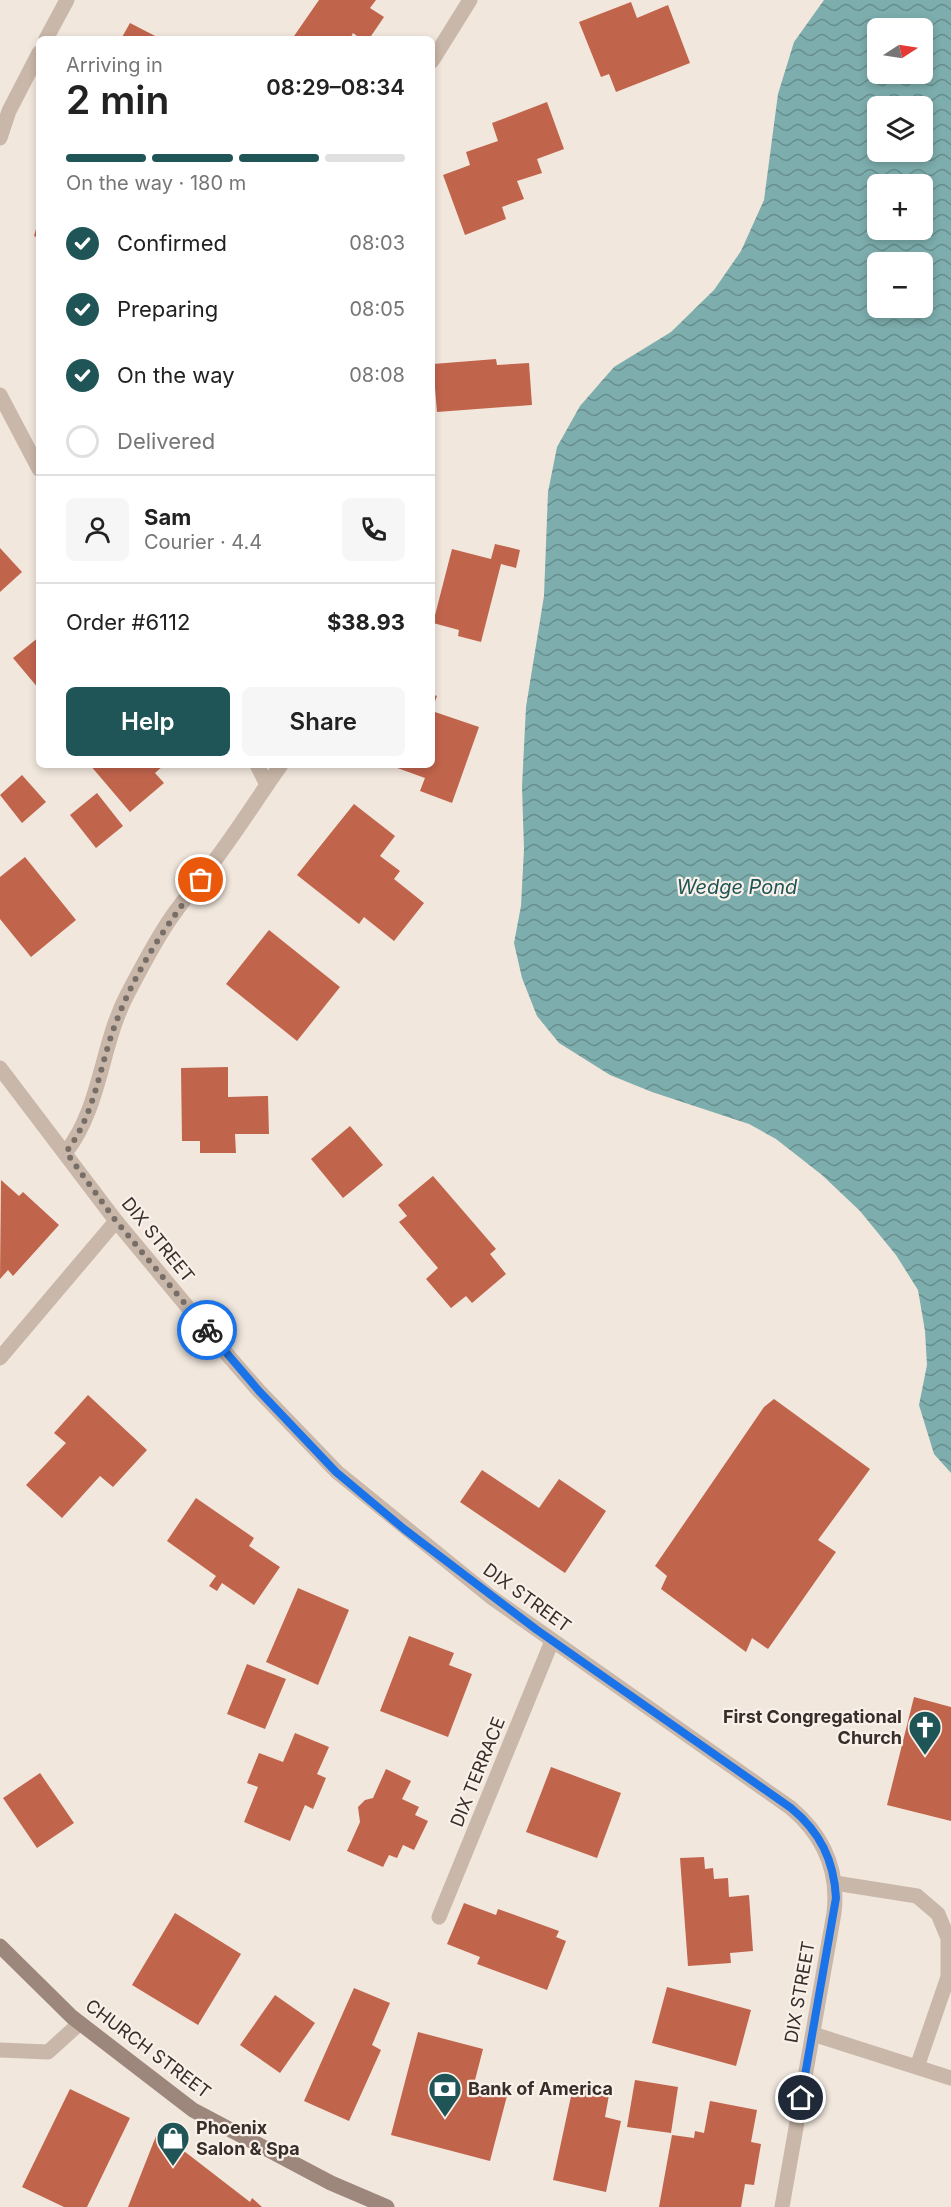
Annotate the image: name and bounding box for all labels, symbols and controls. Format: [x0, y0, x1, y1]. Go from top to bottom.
north arrow [867, 18, 933, 84]
map controls [867, 18, 933, 318]
text: Arriving in [66, 53, 163, 77]
text: 08:29–08:34 [266, 74, 405, 100]
text: 2 min [66, 76, 169, 123]
button: layers [867, 96, 933, 162]
text: On the way · 180 m [66, 171, 246, 195]
button: + [867, 174, 933, 240]
icon: check [66, 227, 99, 260]
text: Confirmed [117, 230, 227, 256]
text: 08:03 [349, 231, 405, 255]
button: − [867, 252, 933, 318]
icon: check [66, 293, 99, 326]
text: Preparing [117, 296, 218, 322]
text: 08:05 [349, 297, 405, 321]
icon: check [66, 359, 99, 392]
text: On the way [117, 362, 235, 388]
text: 08:08 [349, 363, 405, 387]
text: Delivered [117, 428, 215, 454]
button: person [66, 498, 129, 561]
button: phone [342, 498, 405, 561]
text: Sam [144, 504, 191, 530]
text: Courier · 4.4 [144, 530, 262, 554]
text: Order #6112 [66, 609, 190, 635]
text: $38.93 [327, 609, 405, 635]
button: Help [66, 687, 230, 756]
button: Share [242, 687, 405, 756]
pin [175, 854, 226, 905]
icon: bag [184, 863, 217, 896]
water label: Wedge Pond [677, 875, 798, 899]
street label: DIX STREET [118, 1193, 199, 1286]
courier [177, 1300, 237, 1360]
icon: bike [191, 1314, 224, 1347]
street label: DIX STREET [479, 1559, 575, 1636]
place label: First Congregational Church [723, 1706, 902, 1748]
church icon: First Congregational Church [907, 1709, 943, 1756]
street label: DIX TERRACE [446, 1714, 509, 1830]
street label: DIX STREET [780, 1939, 819, 2045]
street label: CHURCH STREET [82, 1995, 215, 2102]
bank icon: Bank of America [427, 2071, 463, 2118]
pin [775, 2072, 826, 2123]
place label: Bank of America [468, 2078, 613, 2099]
icon: home [784, 2081, 817, 2114]
place label: Phoenix Salon & Spa [196, 2117, 300, 2159]
shop icon: Phoenix Salon & Spa [155, 2120, 191, 2167]

